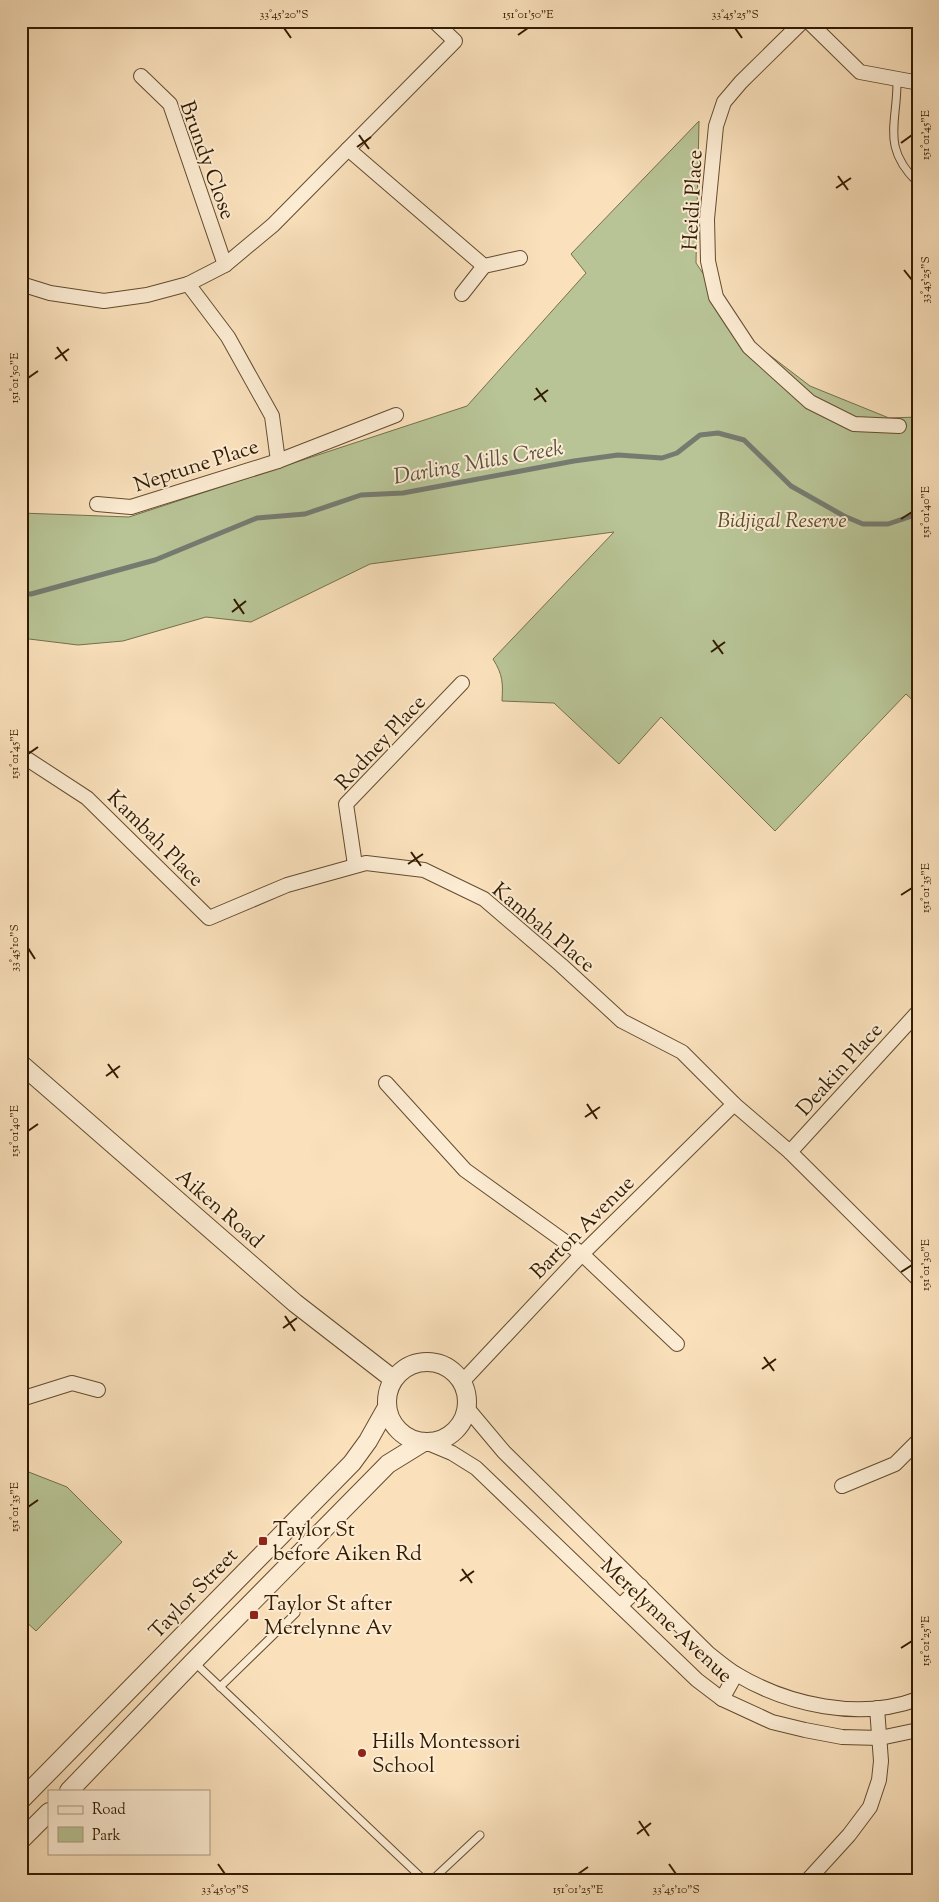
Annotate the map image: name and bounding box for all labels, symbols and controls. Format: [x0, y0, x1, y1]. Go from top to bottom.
text: 33°45'20"S [260, 6, 309, 24]
text: 151°01'50"E [502, 6, 554, 24]
text: 33°45'25"S [711, 6, 759, 24]
street label: Brundy Close [171, 97, 241, 224]
text: 151°01'45"E [917, 109, 935, 160]
street label: Heidi Place [676, 149, 712, 251]
text: 33°45'25"S [917, 256, 935, 304]
text: 151°01'50"E [6, 352, 24, 404]
street label: Neptune Place [130, 433, 263, 501]
water label: Darling Mills Creek [391, 433, 566, 495]
text: 151°01'40"E [917, 485, 935, 538]
park label: Bidjigal Reserve [717, 507, 847, 537]
street label: Rodney Place [329, 689, 434, 798]
text: 151°01'45"E [6, 728, 24, 779]
street label: Kambah Place [99, 784, 210, 895]
text: 151°01'35"E [917, 862, 935, 913]
street label: Kambah Place [485, 876, 601, 981]
text: 33°45'10"S [6, 924, 24, 972]
street label: Deakin Place [790, 1017, 891, 1124]
text: 151°01'40"E [6, 1104, 24, 1157]
street label: Aiken Road [168, 1163, 269, 1256]
street label: Barton Avenue [525, 1170, 642, 1287]
text: 151°01'30"E [917, 1238, 935, 1291]
text: 151°01'35"E [6, 1481, 24, 1532]
place label: Taylor St before Aiken Rd [273, 1516, 422, 1570]
marker: Taylor St before Aiken Rd [257, 1535, 269, 1547]
street label: Taylor Street [143, 1542, 246, 1647]
street label: Merelynne Avenue [593, 1552, 739, 1691]
place label: Taylor St after Merelynne Av [264, 1590, 392, 1644]
marker: Taylor St after Merelynne Av [248, 1609, 260, 1621]
text: 151°01'25"E [917, 1615, 935, 1666]
place label: Hills Montessori School [372, 1728, 521, 1782]
marker: Hills Montessori School [356, 1747, 368, 1759]
legend [48, 1790, 210, 1854]
text: Road [92, 1800, 126, 1821]
text: Park [92, 1826, 121, 1847]
text: 33°45'05"S [201, 1881, 249, 1899]
text: 151°01'25"E [553, 1881, 604, 1899]
text: 33°45'10"S [652, 1881, 700, 1899]

